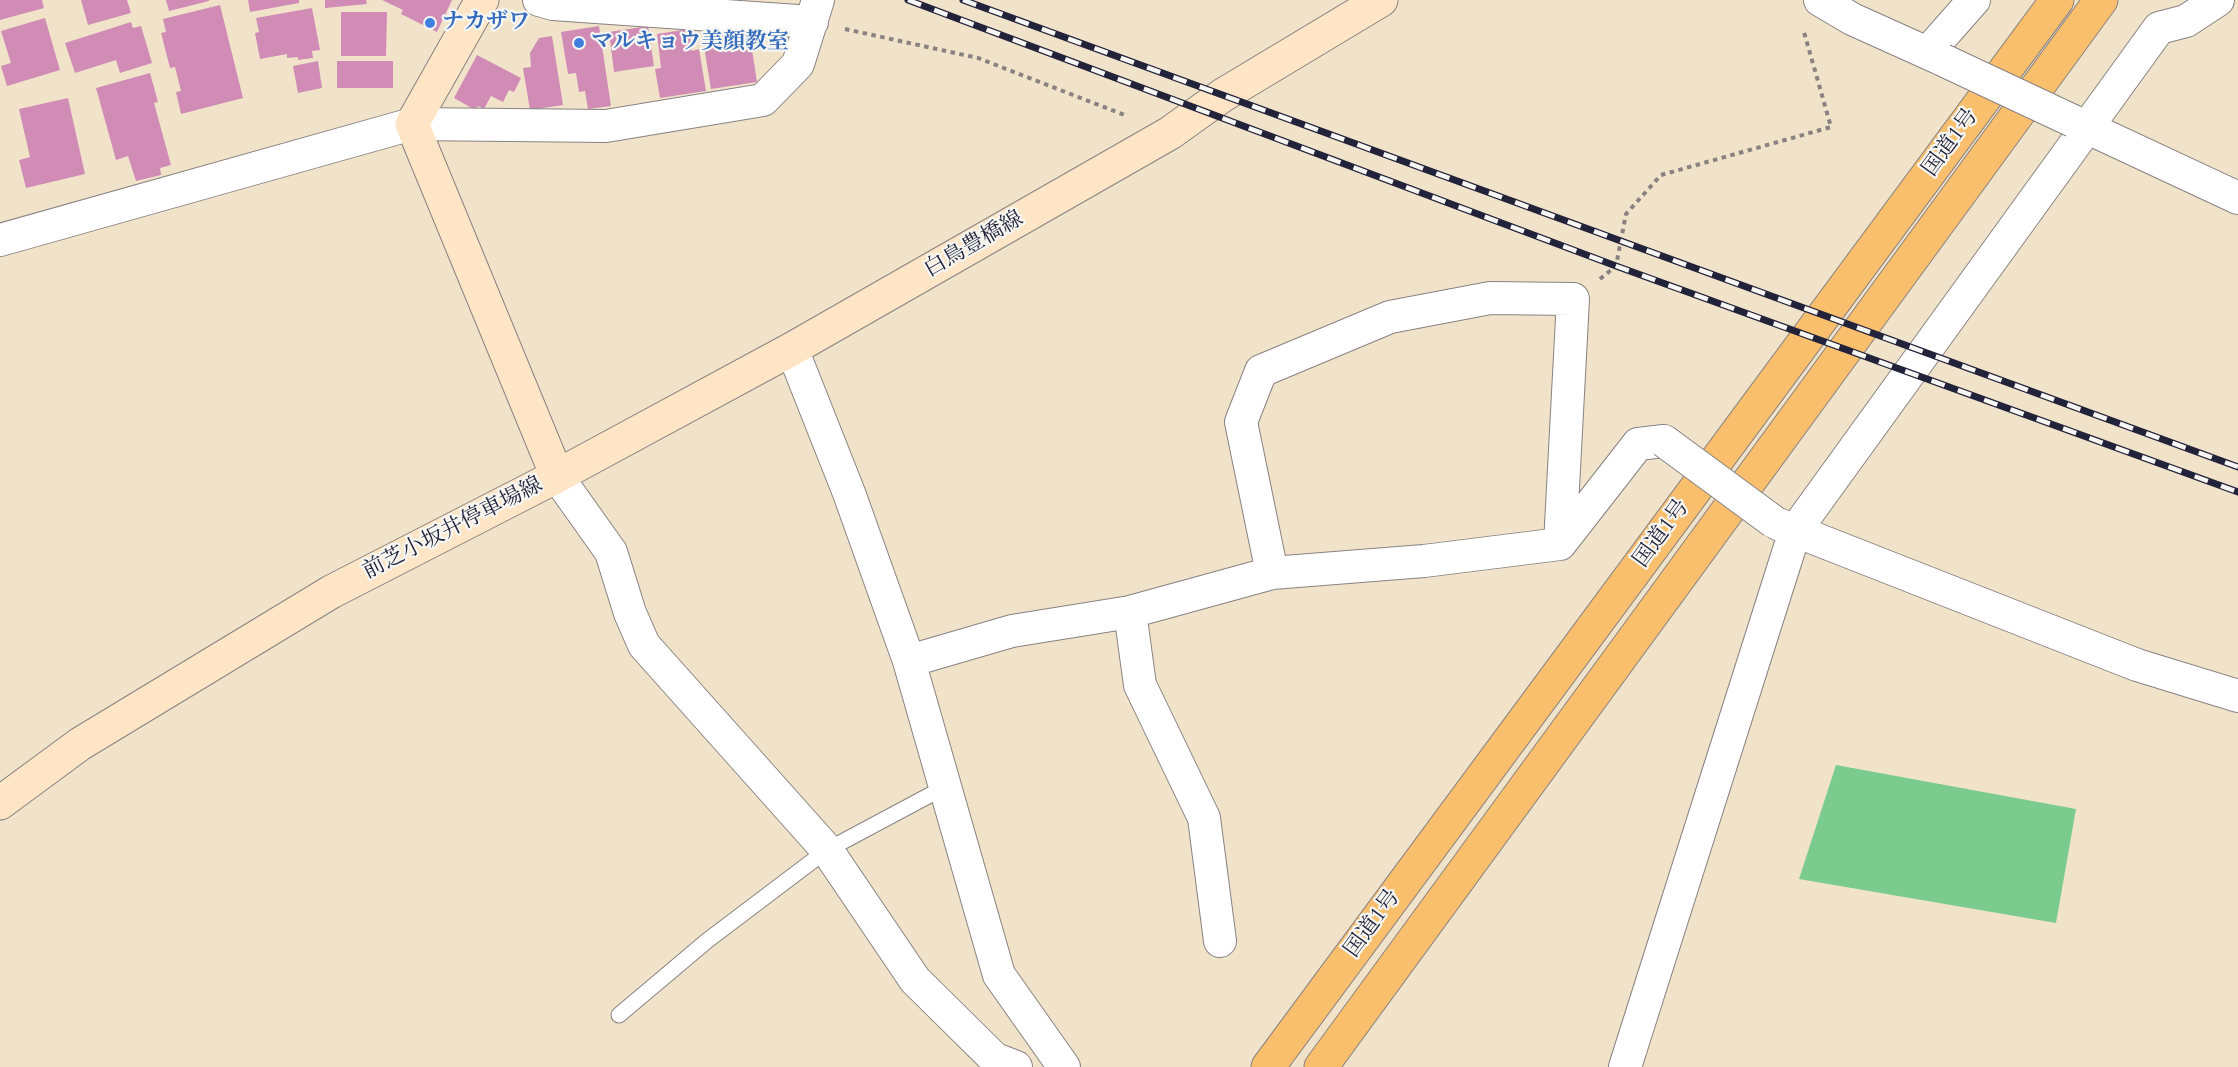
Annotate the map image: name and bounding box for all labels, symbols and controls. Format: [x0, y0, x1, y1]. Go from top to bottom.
place label: ナカザワ [442, 10, 530, 36]
marker: ナカザワ [423, 16, 437, 30]
place label: マルキョウ美顔教室 [591, 30, 789, 56]
marker: マルキョウ美顔教室 [572, 36, 586, 50]
street label: 国道1号 [1918, 104, 1984, 182]
street label: 白鳥豊橋線 [920, 206, 1028, 284]
street label: 前芝小坂井停車場線 [359, 472, 547, 586]
street label: 国道1号 [1629, 495, 1695, 573]
street label: 国道1号 [1340, 885, 1406, 963]

